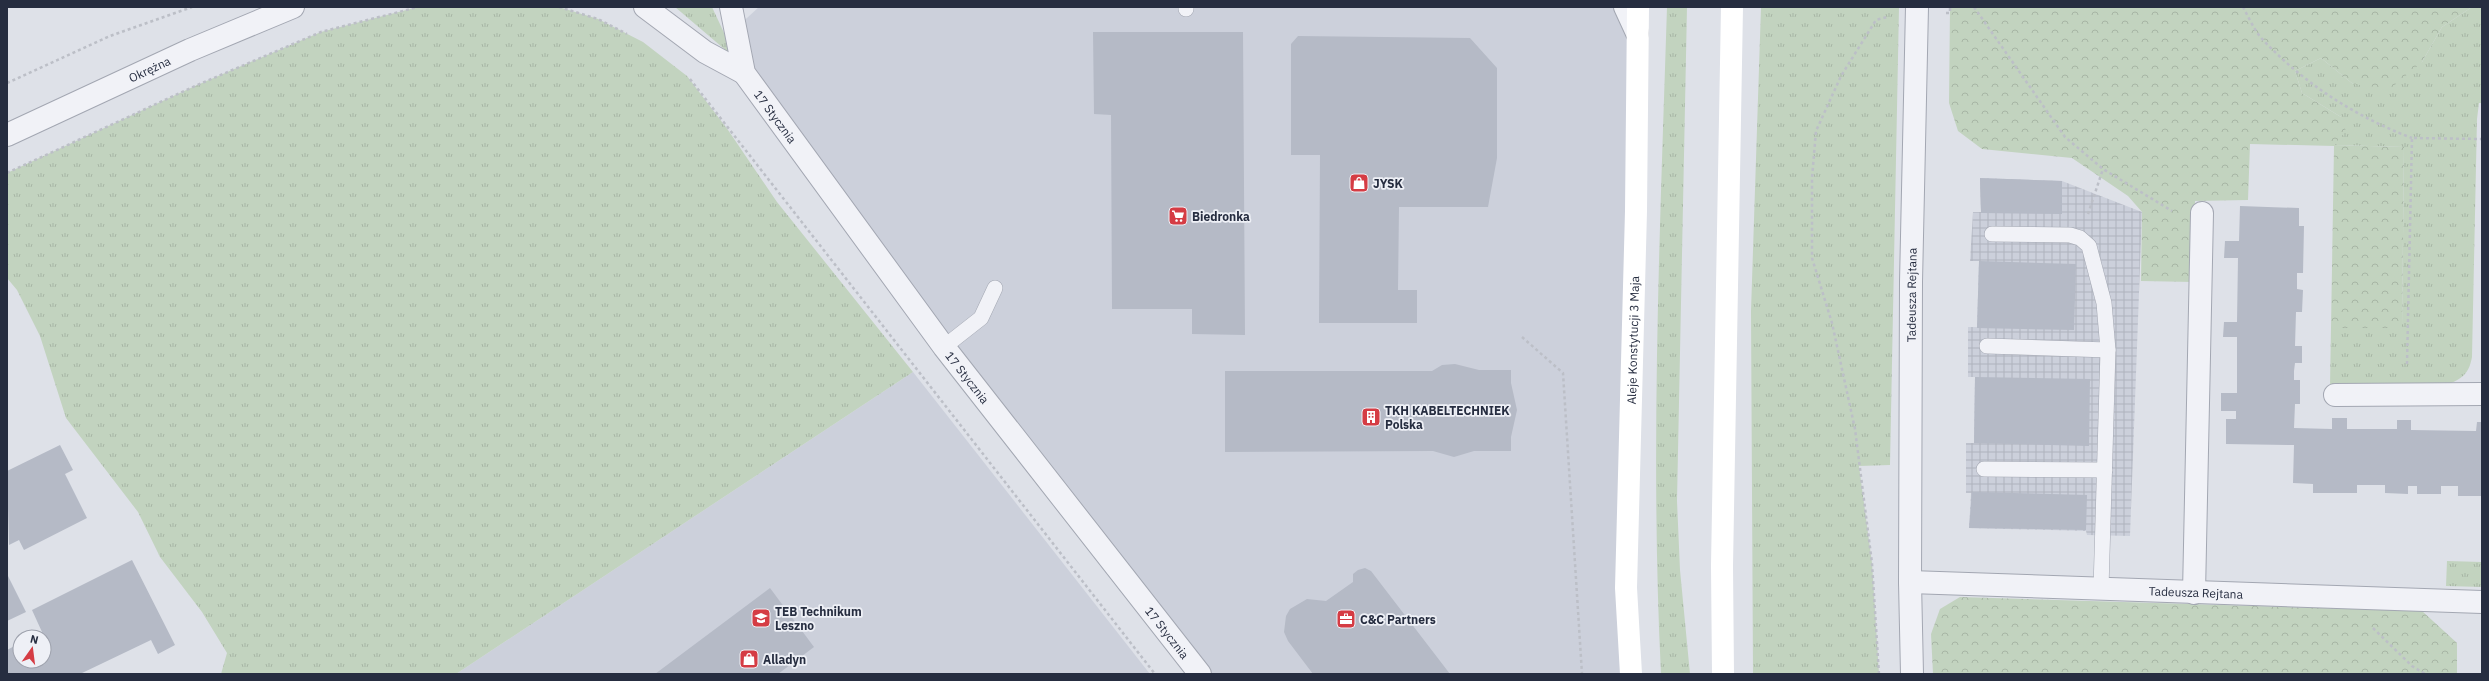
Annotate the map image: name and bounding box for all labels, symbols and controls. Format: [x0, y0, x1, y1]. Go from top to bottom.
street label: Okrężna [126, 52, 173, 85]
street label: 17 Stycznia [751, 87, 800, 146]
shop icon: JYSK [1348, 172, 1370, 194]
place label: JYSK [1373, 176, 1403, 191]
supermarket icon: Biedronka [1167, 205, 1189, 227]
place label: Biedronka [1192, 209, 1250, 224]
street label: Tadeusza Rejtana [1903, 247, 1919, 342]
street label: Aleje Konstytucji 3 Maja [1623, 275, 1642, 405]
street label: 17 Stycznia [943, 348, 993, 407]
place label: TKH KABELTECHNIEK Polska [1385, 403, 1510, 432]
building icon: TKH KABELTECHNIEK Polska [1360, 406, 1382, 428]
street label: Tadeusza Rejtana [2148, 583, 2244, 601]
street label: 17 Stycznia [1142, 603, 1193, 662]
place label: TEB Technikum Leszno [775, 604, 862, 633]
school or university icon: TEB Technikum Leszno [750, 607, 772, 629]
office icon: C&C Partners [1335, 608, 1357, 630]
place label: C&C Partners [1360, 612, 1436, 627]
north arrow [12, 629, 52, 669]
text: N [29, 632, 40, 647]
shop icon: Alladyn [738, 648, 760, 670]
place label: Alladyn [763, 652, 806, 667]

